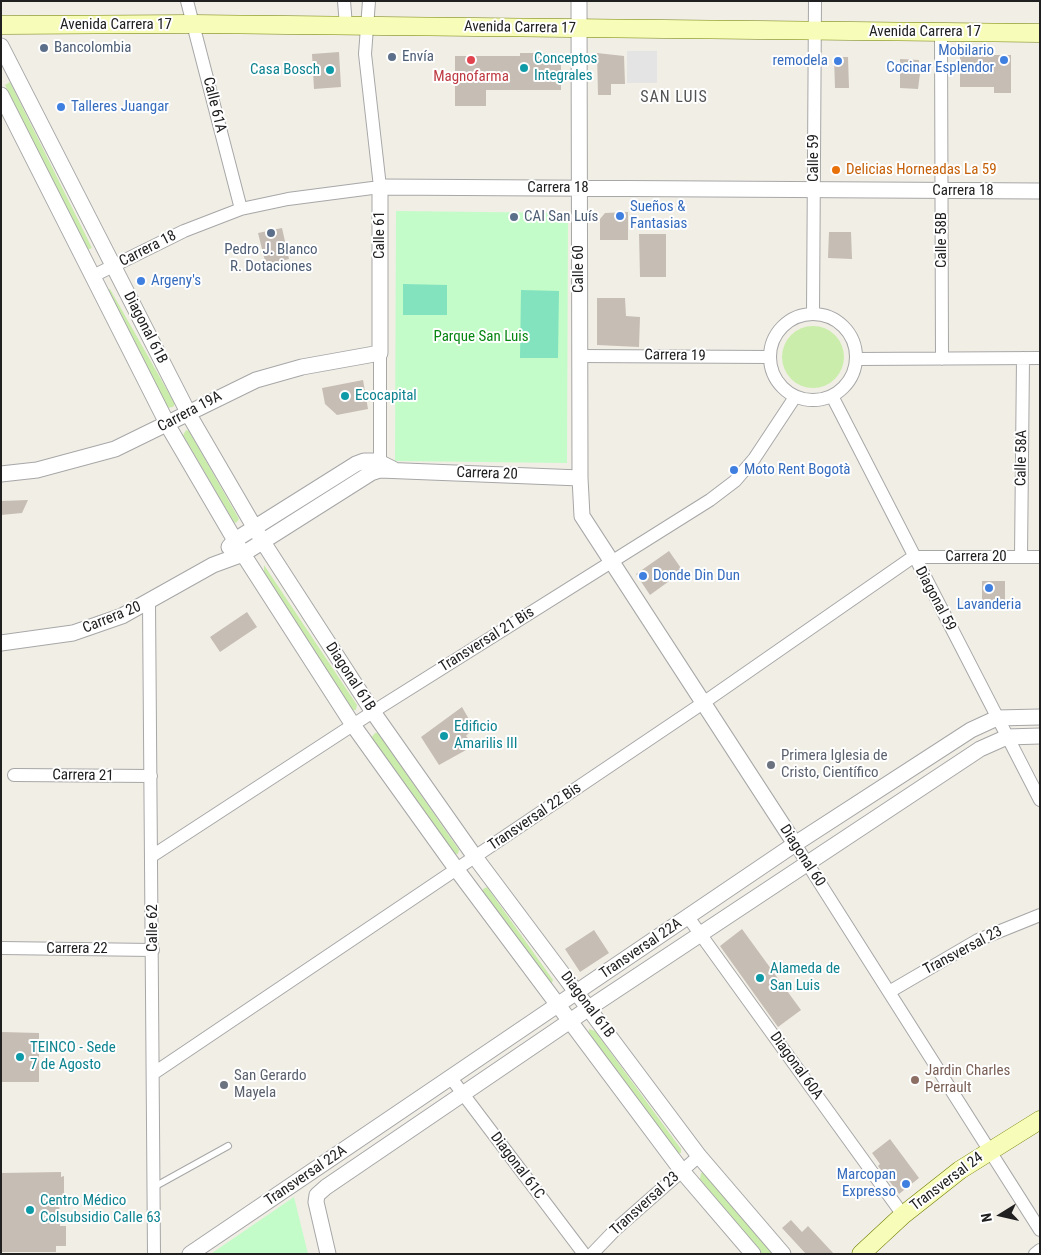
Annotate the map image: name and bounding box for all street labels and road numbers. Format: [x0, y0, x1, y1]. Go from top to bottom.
street label: Avenida Carrera 17 [60, 16, 172, 34]
street label: Avenida Carrera 17 [464, 18, 576, 38]
street label: Avenida Carrera 17 [869, 23, 981, 41]
street label: Calle 61A [198, 75, 230, 135]
street label: Calle 59 [805, 134, 823, 182]
street label: Carrera 18 [527, 179, 589, 197]
street label: Carrera 18 [932, 182, 994, 200]
street label: Calle 61 [371, 211, 389, 259]
street label: Calle 58B [933, 212, 951, 268]
street label: Carrera 18 [117, 227, 179, 271]
street label: Calle 60 [570, 245, 588, 293]
street label: Diagonal 61B [119, 289, 171, 367]
street label: Carrera 19 [644, 346, 706, 366]
street label: Carrera 19A [155, 388, 225, 436]
street label: Calle 58A [1013, 430, 1031, 486]
street label: Carrera 20 [456, 464, 518, 484]
street label: Carrera 20 [945, 548, 1007, 566]
street label: Diagonal 59 [911, 564, 959, 634]
street label: Carrera 20 [80, 598, 144, 638]
street label: Transversal 21 Bis [436, 604, 538, 676]
street label: Diagonal 61B [321, 639, 379, 715]
street label: Carrera 21 [52, 766, 114, 786]
street label: Transversal 22 Bis [485, 779, 585, 855]
street label: Diagonal 60 [775, 822, 829, 890]
street label: Calle 62 [144, 904, 162, 952]
street label: Transversal 22A [597, 915, 685, 983]
street label: Transversal 23 [921, 923, 1005, 979]
street label: Carrera 22 [46, 940, 108, 958]
street label: Diagonal 61B [556, 968, 618, 1042]
street label: Diagonal 60A [766, 1029, 826, 1103]
street label: Diagonal 61C [486, 1129, 548, 1203]
street label: Transversal 22A [262, 1142, 350, 1210]
street label: Transversal 24 [907, 1149, 987, 1215]
street label: Transversal 23 [607, 1168, 683, 1240]

